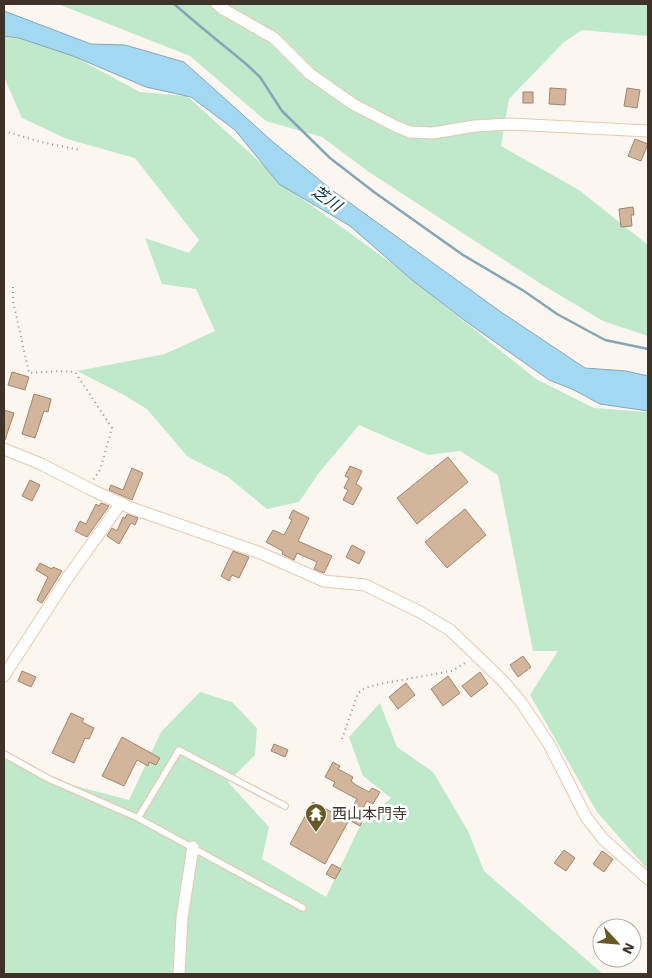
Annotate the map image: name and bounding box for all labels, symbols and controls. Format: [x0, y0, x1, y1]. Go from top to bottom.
water label: 芝川 [308, 181, 347, 217]
temple icon: 西山本門寺 [304, 802, 328, 833]
place label: 西山本門寺 [332, 805, 407, 823]
north arrow [592, 918, 642, 968]
text: N [619, 941, 638, 957]

